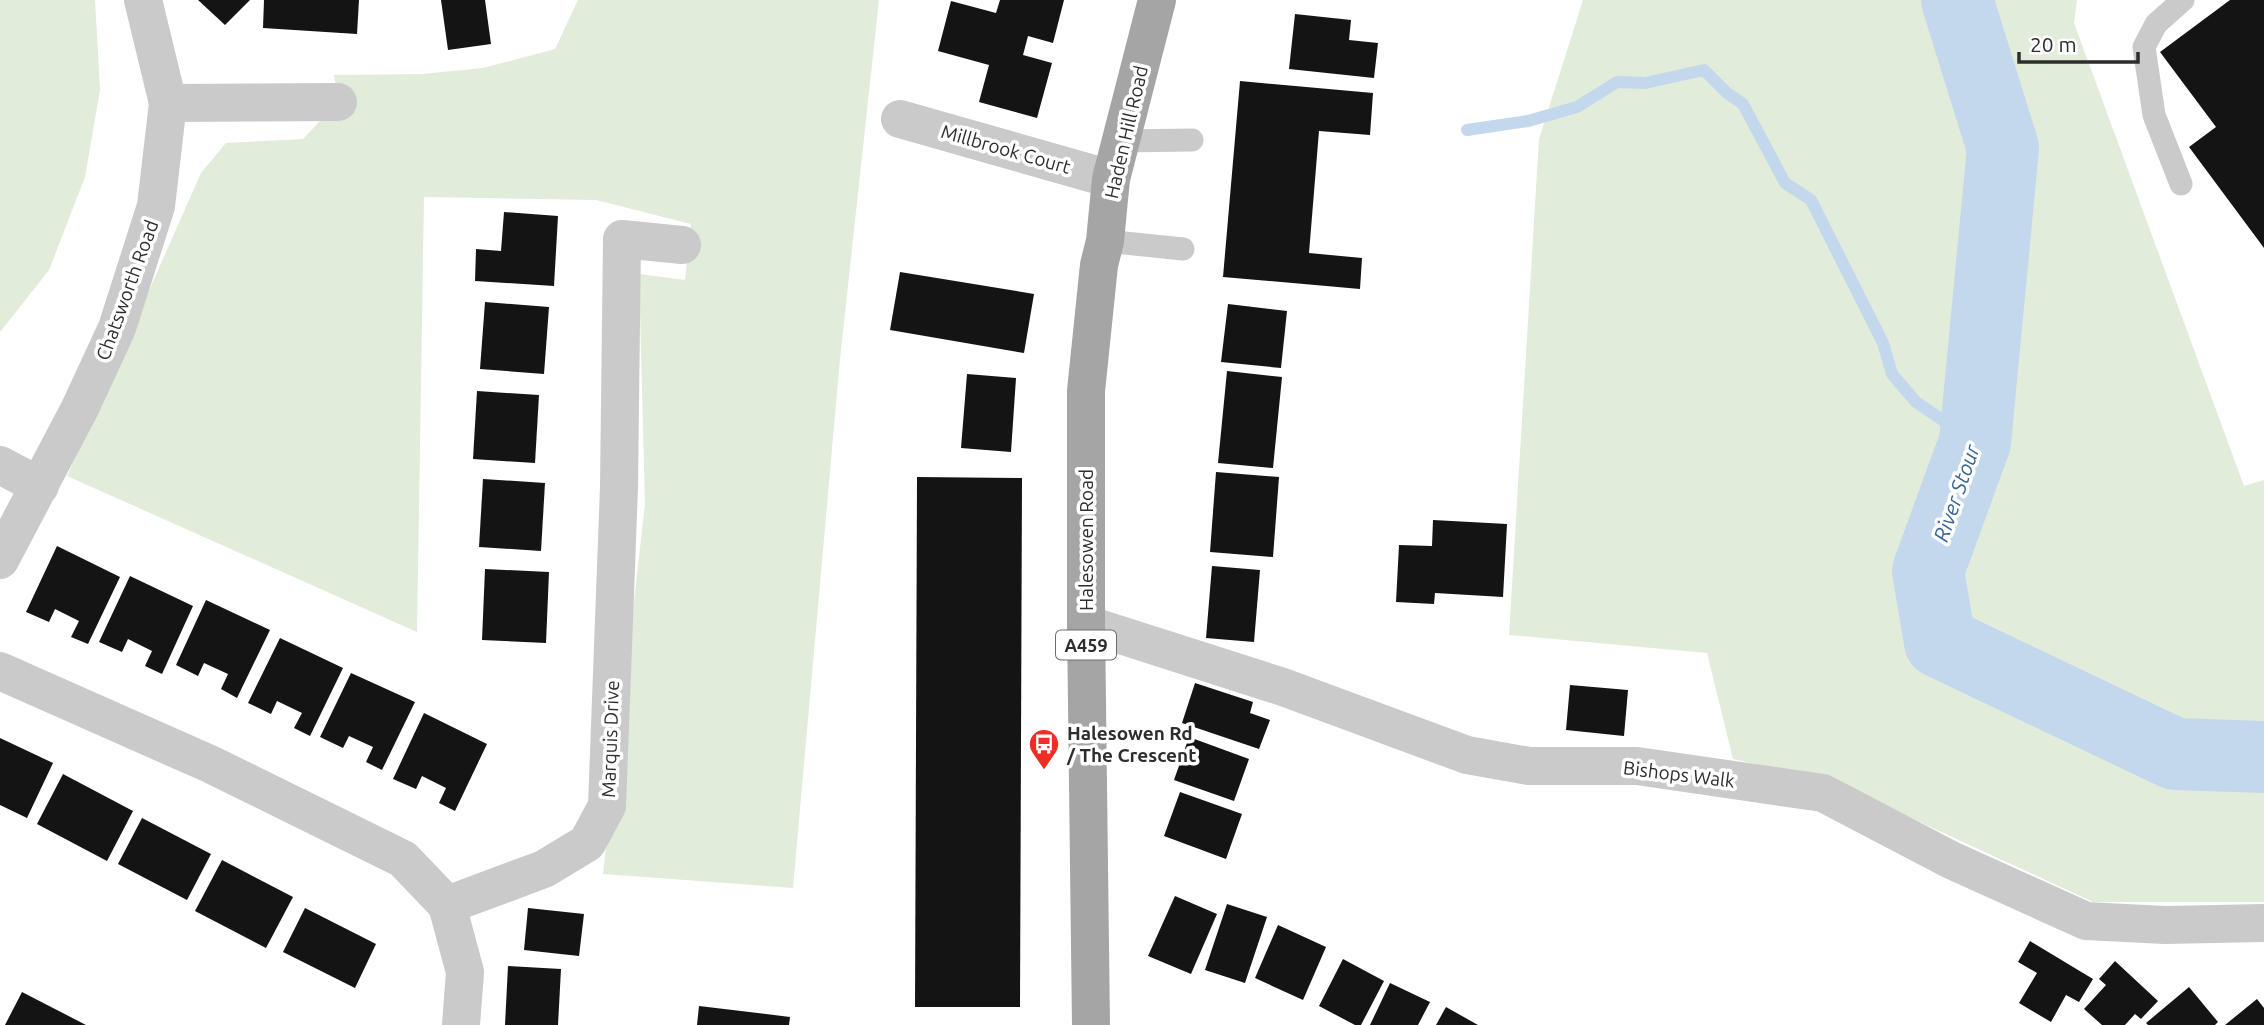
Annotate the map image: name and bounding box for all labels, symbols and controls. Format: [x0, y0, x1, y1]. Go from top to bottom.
scale bar [2019, 21, 2138, 65]
text: 20 m [2030, 32, 2077, 56]
street label: Haden Hill Road [1100, 63, 1152, 201]
street label: Millbrook Court [939, 120, 1074, 178]
street label: Chatsworth Road [91, 217, 163, 363]
water label: River Stour [1928, 440, 1984, 545]
street label: Halesowen Road [1075, 469, 1097, 611]
road number: A459 [1056, 630, 1116, 660]
street label: Marquis Drive [597, 680, 623, 798]
place label: Halesowen Rd / The Crescent [1066, 722, 1196, 766]
bus stop icon: Halesowen Rd / The Crescent [1027, 727, 1061, 771]
street label: Bishops Walk [1622, 756, 1736, 792]

